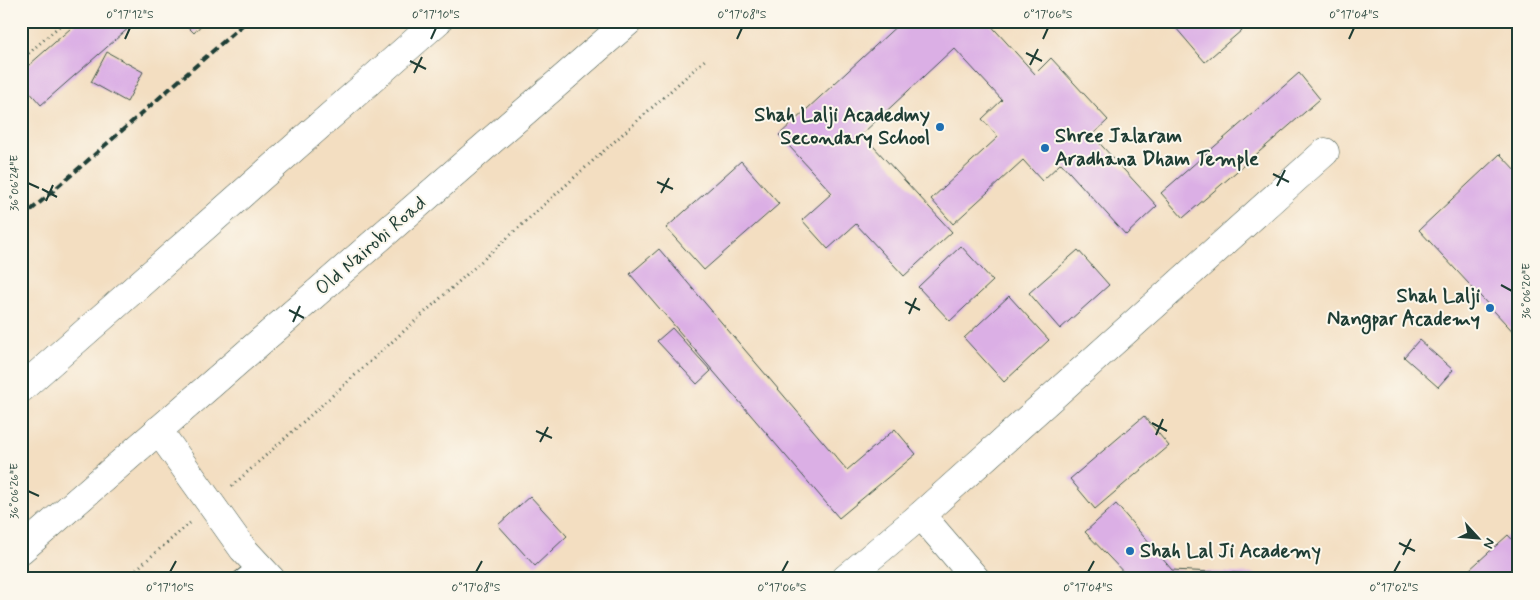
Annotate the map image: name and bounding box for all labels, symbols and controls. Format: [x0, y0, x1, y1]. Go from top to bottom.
text: 0°17'12"S [106, 7, 154, 23]
text: 0°17'10"S [412, 7, 460, 23]
text: 0°17'08"S [717, 7, 767, 23]
text: 0°17'06"S [1023, 7, 1073, 23]
text: 0°17'04"S [1329, 7, 1379, 23]
place label: Shah Lalji Acadedmy Secondary School [754, 102, 930, 152]
marker: Shah Lalji Acadedmy Secondary School [934, 121, 946, 133]
place label: Shree Jalaram Aradhana Dham Temple [1055, 123, 1259, 173]
marker: Shree Jalaram Aradhana Dham Temple [1039, 142, 1051, 154]
text: 36°06'24"E [7, 155, 23, 211]
street label: Old Nairobi Road [310, 190, 432, 302]
text: 36°06'20"E [1519, 263, 1535, 319]
place label: Shah Lalji Nangpar Academy [1327, 283, 1480, 335]
marker: Shah Lalji Nangpar Academy [1484, 302, 1496, 314]
text: 36°06'26"E [7, 463, 23, 519]
north arrow [1452, 512, 1502, 562]
text: N [1479, 535, 1499, 551]
place label: Shah Lal Ji Academy [1140, 538, 1321, 565]
marker: Shah Lal Ji Academy [1124, 545, 1136, 557]
text: 0°17'10"S [146, 580, 194, 596]
text: 0°17'08"S [451, 580, 501, 596]
text: 0°17'06"S [757, 580, 807, 596]
text: 0°17'04"S [1063, 580, 1113, 596]
text: 0°17'02"S [1370, 580, 1419, 596]

